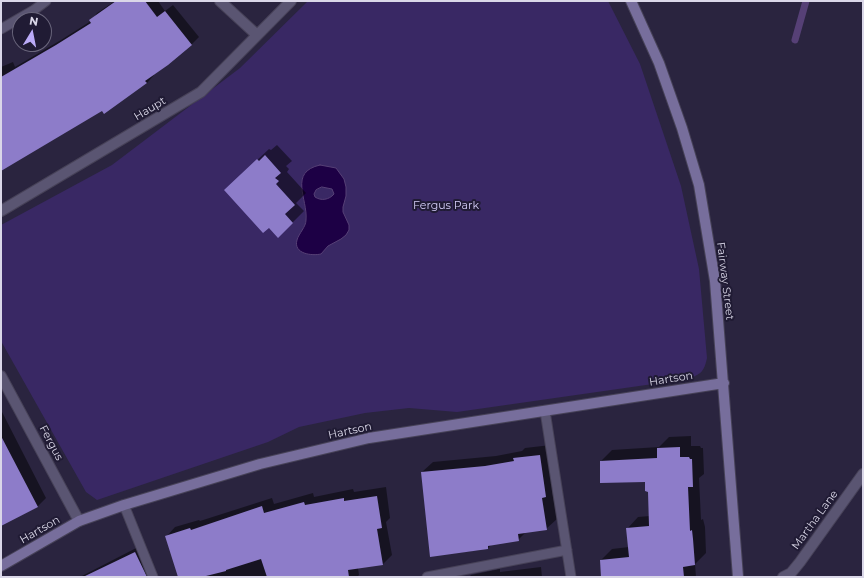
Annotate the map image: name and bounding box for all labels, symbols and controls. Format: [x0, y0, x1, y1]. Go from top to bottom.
north arrow [12, 12, 52, 52]
text: N [28, 14, 39, 29]
street label: Haupt [132, 94, 168, 124]
park label: Fergus Park [413, 199, 479, 213]
street label: Fairway Street [714, 241, 736, 321]
street label: Hartson [648, 369, 694, 389]
street label: Hartson [327, 420, 373, 442]
street label: Fergus [36, 423, 66, 463]
street label: Martha Lane [789, 488, 841, 552]
street label: Hartson [18, 513, 62, 547]

